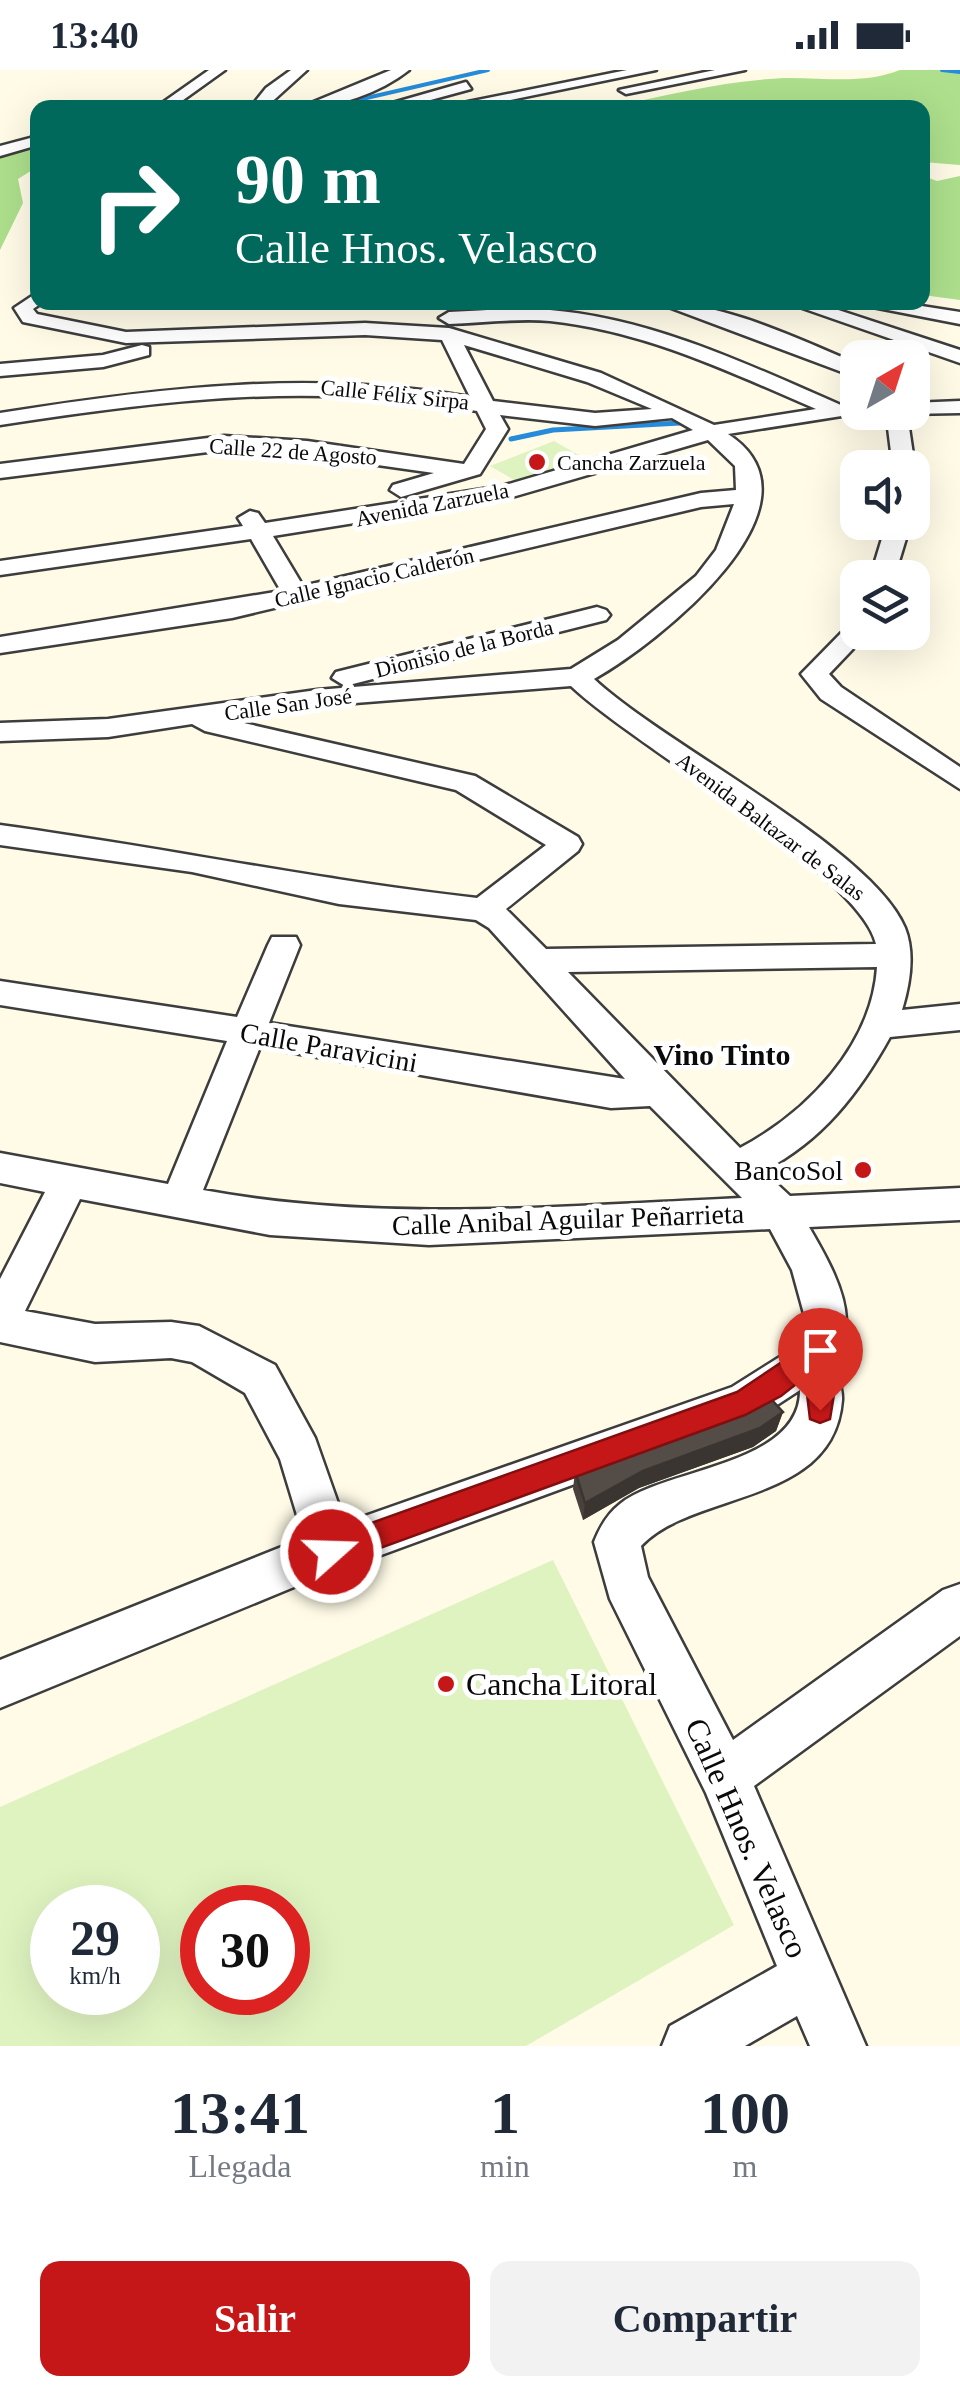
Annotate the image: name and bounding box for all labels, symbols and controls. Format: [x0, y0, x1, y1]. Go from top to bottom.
text: 13:40 [50, 14, 139, 56]
icon: right [70, 140, 200, 270]
text: 90 m [235, 141, 381, 218]
text: Calle Hnos. Velasco [235, 223, 598, 273]
north arrow [840, 340, 930, 430]
map controls [840, 340, 930, 650]
street label: Calle Félix Sirpa [320, 374, 471, 415]
street label: Calle 22 de Agosto [208, 433, 378, 470]
place label: Cancha Zarzuela [557, 450, 706, 475]
button: sound [840, 450, 930, 540]
marker: Cancha Zarzuela [526, 451, 548, 473]
street label: Avenida Zarzuela [353, 477, 511, 532]
street label: Calle Ignacio Calderón [272, 542, 476, 613]
button: layers [840, 560, 930, 650]
street label: Dionisio de la Borda [372, 614, 556, 683]
street label: Calle San José [223, 683, 353, 726]
street label: Avenida Baltazar de Salas [671, 747, 870, 906]
street label: Calle Paravicini [238, 1017, 420, 1078]
district label: Vino Tinto [653, 1038, 791, 1071]
place label: BancoSol [734, 1155, 843, 1186]
marker: BancoSol [852, 1159, 874, 1181]
street label: Calle Anibal Aguilar Peñarrieta [391, 1198, 745, 1241]
pin [778, 1308, 863, 1411]
icon: arrive [793, 1323, 848, 1378]
position arrow [279, 1500, 383, 1604]
place label: Cancha Litoral [466, 1666, 657, 1702]
marker: Cancha Litoral [435, 1673, 457, 1695]
street label: Calle Hnos. Velasco [678, 1713, 816, 1963]
speed limit sign: 30 [180, 1885, 310, 2015]
text: 29 [70, 1910, 120, 1966]
text: km/h [69, 1962, 121, 1989]
text: 13:41 [170, 2080, 310, 2146]
text: 1 [490, 2080, 520, 2146]
text: 100 [700, 2080, 790, 2146]
text: Llegada [189, 2148, 292, 2184]
text: min [480, 2148, 530, 2184]
text: m [732, 2148, 757, 2184]
button: Salir [40, 2261, 470, 2376]
button: Compartir [490, 2261, 920, 2376]

